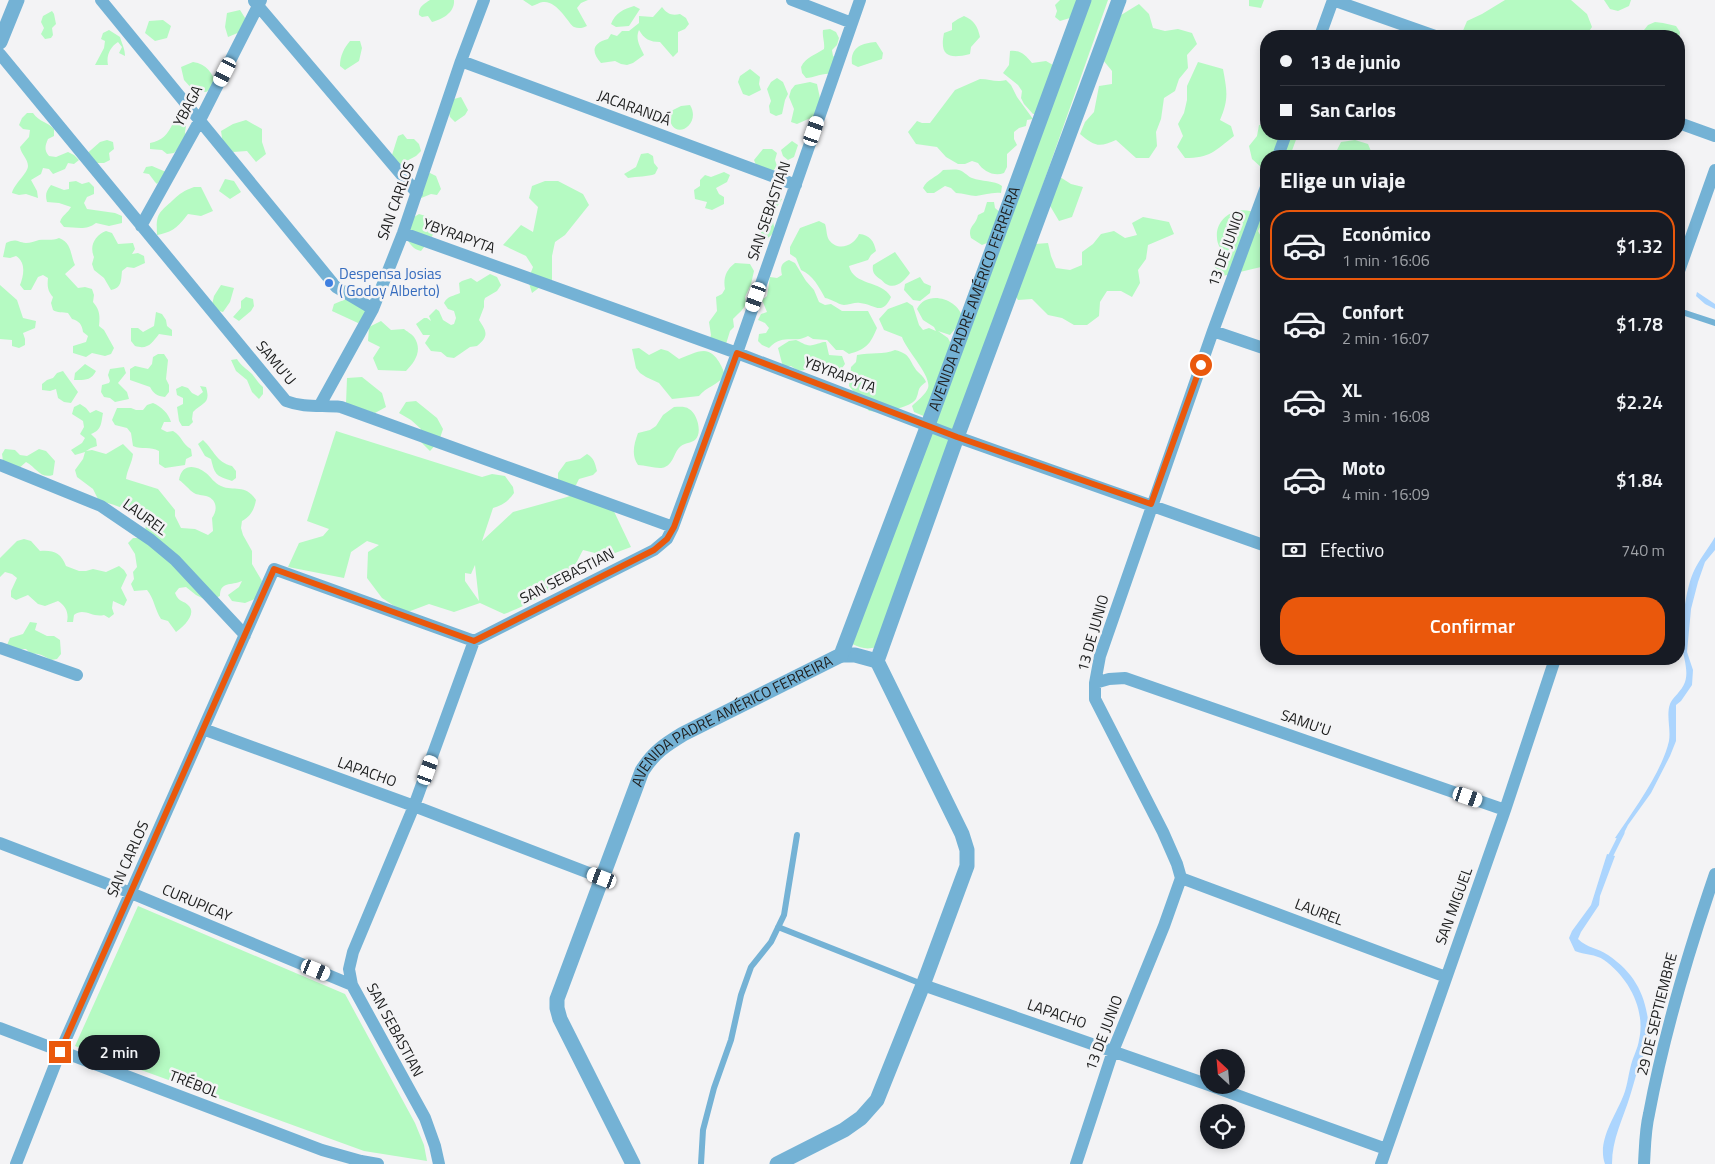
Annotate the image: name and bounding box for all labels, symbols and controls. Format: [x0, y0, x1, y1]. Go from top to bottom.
text: 13 de junio [1310, 47, 1401, 76]
car [211, 55, 238, 89]
street label: YBAGA [167, 81, 208, 131]
street label: JACARANDÁ [594, 84, 674, 131]
text: San Carlos [1310, 95, 1396, 124]
car [802, 114, 825, 148]
street label: SAN SEBASTIAN [741, 158, 796, 264]
street label: SAN CARLOS [371, 159, 420, 243]
text: Elige un viaje [1280, 163, 1406, 197]
street label: AVENIDA PADRE AMÉRICO FERREIRA [922, 183, 1026, 414]
street label: 13 DE JUNIO [1201, 208, 1250, 290]
street label: YBYRAPYTA [420, 212, 499, 259]
text: Económico [1342, 219, 1431, 248]
icon: car [1282, 223, 1327, 268]
text: $1.32 [1616, 231, 1663, 260]
text: 1 min · 16:06 [1342, 248, 1430, 272]
place label: Despensa Josias ( Godoy Alberto) [339, 262, 442, 302]
marker: Despensa Josias ( Godoy Alberto) [323, 277, 335, 289]
car [744, 280, 767, 314]
text: Confort [1342, 297, 1404, 326]
icon: car [1282, 301, 1327, 346]
text: $1.78 [1616, 309, 1663, 338]
text: 2 min · 16:07 [1342, 326, 1430, 350]
street label: SAMU'U [251, 335, 302, 390]
street label: YBYRAPYTA [801, 350, 880, 399]
route start [1190, 354, 1212, 376]
text: XL [1342, 375, 1362, 404]
icon: car [1282, 379, 1327, 424]
text: $2.24 [1616, 387, 1663, 416]
text: 3 min · 16:08 [1342, 404, 1430, 428]
text: Moto [1342, 453, 1385, 482]
icon: car [1282, 457, 1327, 502]
text: $1.84 [1616, 465, 1663, 494]
text: 4 min · 16:09 [1342, 482, 1430, 506]
street label: LAUREL [118, 492, 172, 541]
text: Efectivo [1320, 535, 1384, 564]
icon: cash [1280, 536, 1308, 564]
text: 740 m [1621, 538, 1665, 562]
street label: SAN SEBASTIAN [515, 542, 618, 609]
street label: 13 DE JUNIO [1071, 592, 1115, 674]
button: Confirmar [1280, 597, 1665, 655]
street label: AVENIDA PADRE AMÉRICO FERREIRA [625, 649, 836, 790]
street label: SAMU'U [1278, 703, 1334, 742]
street label: LAPACHO [334, 750, 400, 793]
car [415, 753, 440, 787]
car [1451, 785, 1484, 809]
street label: SAN CARLOS [100, 817, 155, 901]
street label: SAN MIGUEL [1429, 864, 1478, 948]
car [585, 866, 618, 890]
street label: CURUPICAY [159, 878, 236, 928]
street label: LAUREL [1292, 892, 1347, 931]
street label: 29 DE SEPTIEMBRE [1630, 950, 1683, 1078]
car [299, 957, 332, 983]
street label: SAN SEBASTIAN [361, 979, 430, 1081]
street label: 13 DE JUNIO [1079, 992, 1128, 1074]
street label: LAPACHO [1024, 993, 1090, 1034]
callout: 2 min [78, 1034, 160, 1070]
text: 2 min [100, 1040, 138, 1064]
route end [49, 1041, 71, 1063]
north arrow [1200, 1049, 1245, 1094]
map controls [1200, 1049, 1245, 1149]
street label: TRÉBOL [166, 1064, 222, 1104]
button: locate [1200, 1104, 1245, 1149]

